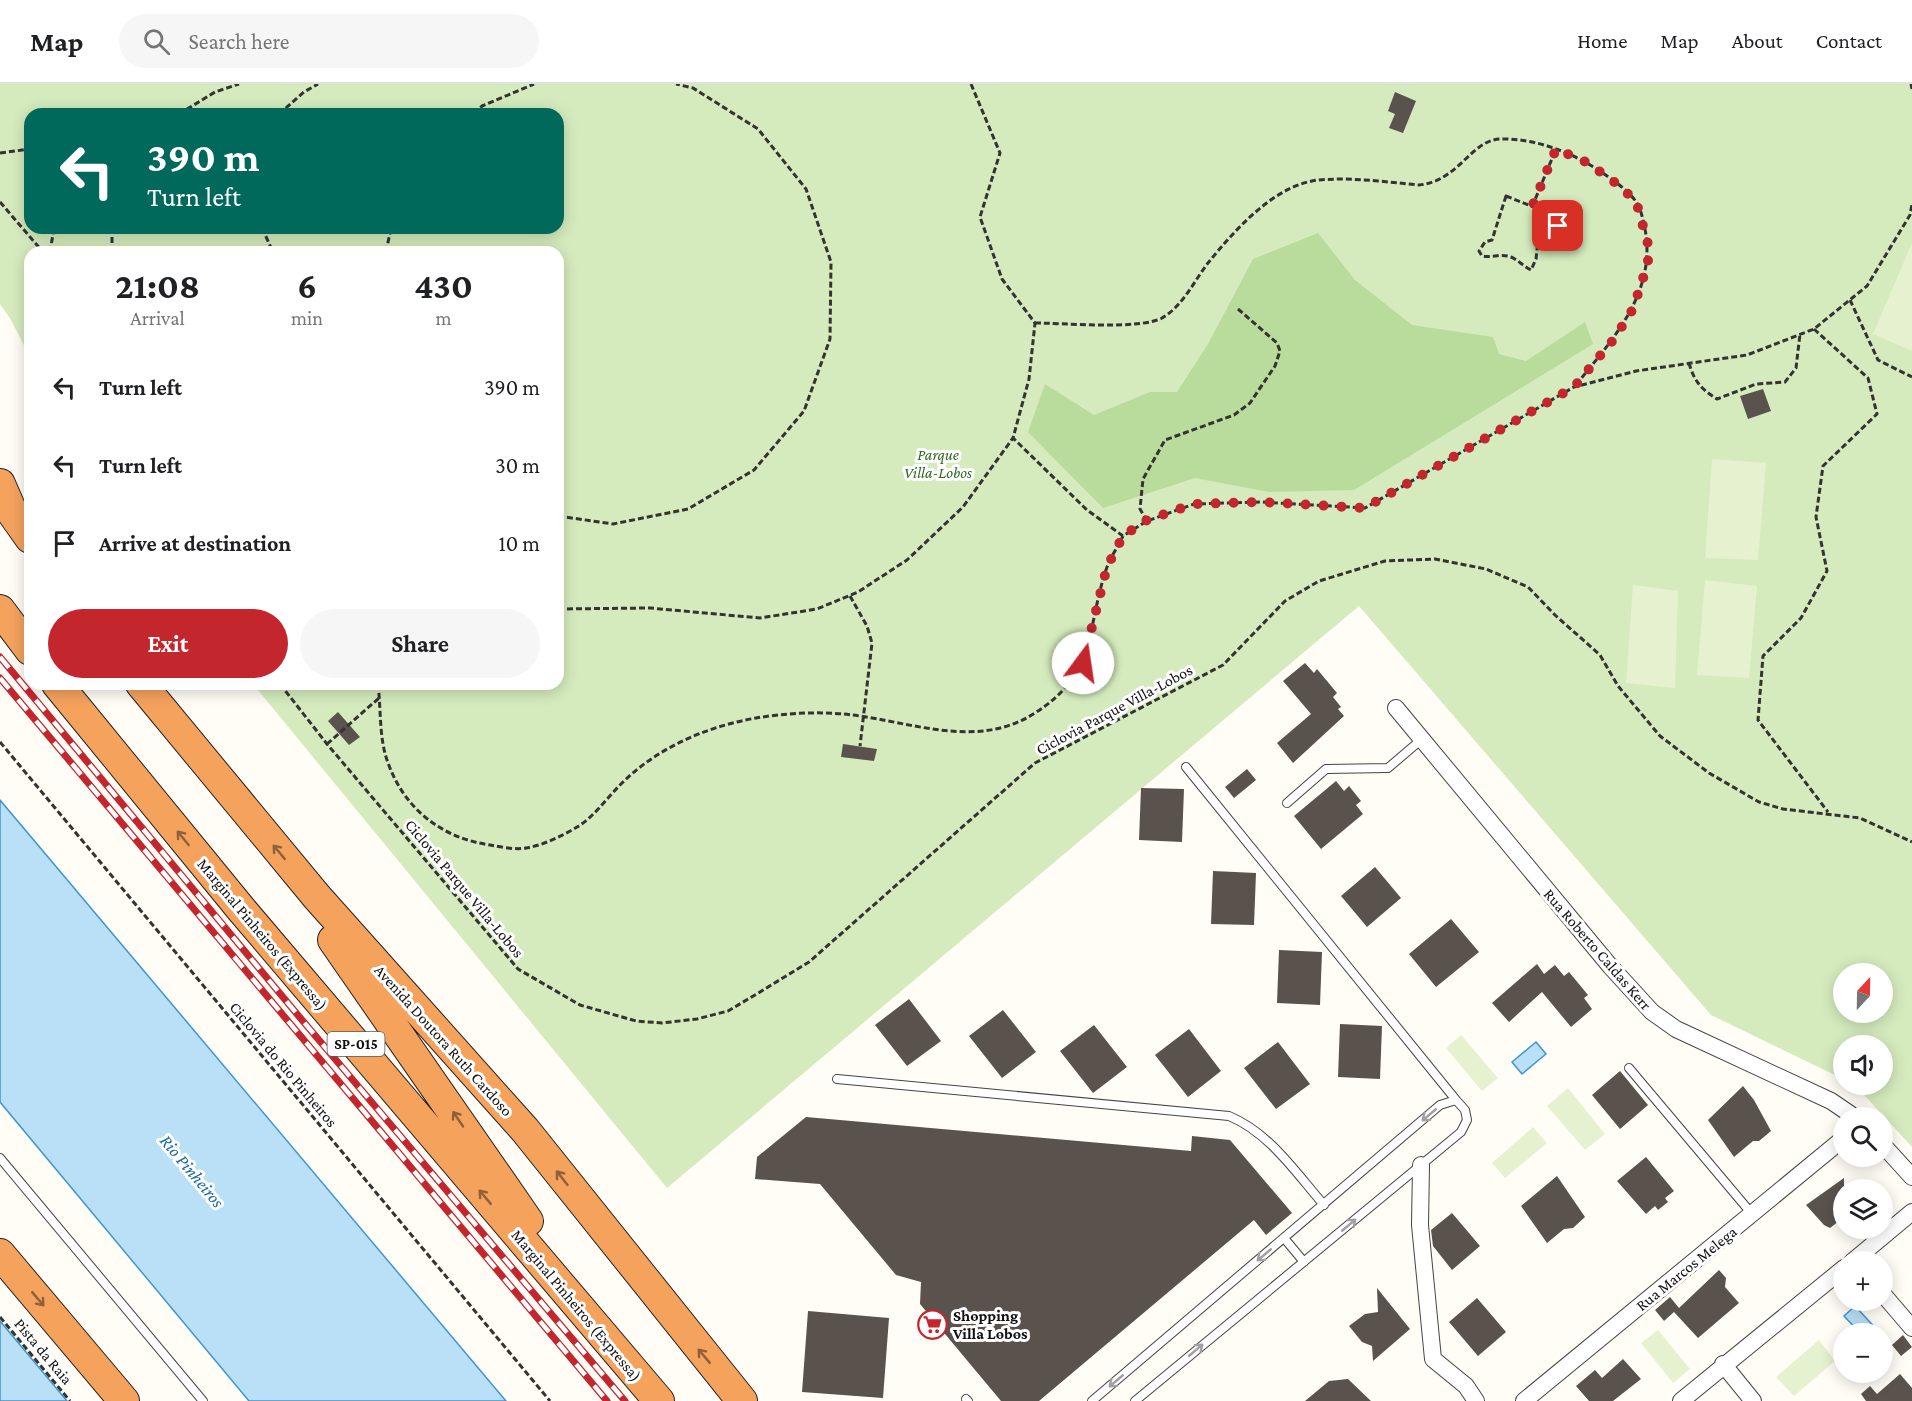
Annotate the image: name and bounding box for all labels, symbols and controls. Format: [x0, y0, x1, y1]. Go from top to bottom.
search box [119, 14, 539, 68]
icon: search [140, 25, 173, 58]
text: Map [30, 26, 83, 57]
text: Search here [188, 29, 289, 54]
text: Home [1577, 29, 1627, 53]
text: Map [1660, 29, 1699, 53]
text: About [1732, 29, 1783, 53]
text: Contact [1816, 29, 1882, 53]
icon: left [48, 132, 126, 210]
text: 390 m [147, 133, 260, 180]
text: Turn left [147, 182, 241, 212]
pin [1532, 200, 1583, 251]
icon: arrive [1541, 209, 1574, 242]
text: 21:08 [115, 266, 200, 306]
text: 6 [297, 266, 317, 306]
text: 430 [414, 266, 473, 306]
text: Arrival [130, 307, 185, 329]
text: min [291, 307, 323, 329]
text: m [435, 307, 452, 329]
icon: left [48, 371, 81, 404]
text: Turn left [99, 375, 182, 400]
text: 390 m [484, 375, 540, 400]
park label: Parque Villa-Lobos [904, 446, 972, 481]
icon: left [48, 449, 81, 482]
text: Turn left [99, 453, 182, 478]
text: 30 m [495, 453, 540, 478]
icon: arrive [48, 527, 81, 560]
text: Arrive at destination [99, 531, 291, 556]
text: 10 m [498, 531, 540, 556]
button: Exit [48, 609, 288, 678]
button: Share [300, 609, 540, 678]
position arrow [1051, 631, 1115, 695]
street label: Ciclovia Parque Villa-Lobos [1033, 661, 1196, 759]
street label: Ciclovia Parque Villa-Lobos [401, 816, 527, 961]
one-way arrow [177, 831, 190, 847]
one-way arrow [272, 845, 286, 860]
street label: Marginal Pinheiros (Expressa) [194, 855, 331, 1014]
street label: Rua Roberto Caldas Kerr [1540, 885, 1655, 1014]
street label: Avenida Doutora Ruth Cardoso [371, 961, 516, 1119]
north arrow [1833, 963, 1893, 1023]
map controls [1833, 963, 1893, 1383]
street label: Ciclovia do Rio Pinheiros [226, 998, 341, 1130]
road number: SP-015 [328, 1032, 385, 1056]
button: sound [1833, 1035, 1893, 1095]
button: search [1833, 1107, 1893, 1167]
one-way arrow [1421, 1109, 1437, 1122]
one-way arrow [452, 1111, 464, 1127]
water label: Rio Pinheiros [156, 1131, 228, 1212]
one-way arrow [555, 1170, 568, 1186]
button: layers [1833, 1179, 1893, 1239]
one-way arrow [478, 1189, 491, 1205]
one-way arrow [1341, 1218, 1357, 1231]
street label: Rua Marcos Melega [1633, 1222, 1741, 1315]
street label: Marginal Pinheiros (Expressa) [508, 1226, 645, 1385]
one-way arrow [1257, 1248, 1272, 1262]
button: + [1833, 1251, 1893, 1311]
one-way arrow [31, 1291, 44, 1307]
place label: Shopping Villa Lobos [952, 1307, 1028, 1342]
supermarket icon: Shopping Villa Lobos [916, 1308, 948, 1340]
street label: Pista da Raia [11, 1315, 76, 1388]
button: − [1833, 1323, 1893, 1383]
one-way arrow [1188, 1343, 1203, 1357]
one-way arrow [697, 1349, 711, 1364]
one-way arrow [1108, 1375, 1124, 1388]

